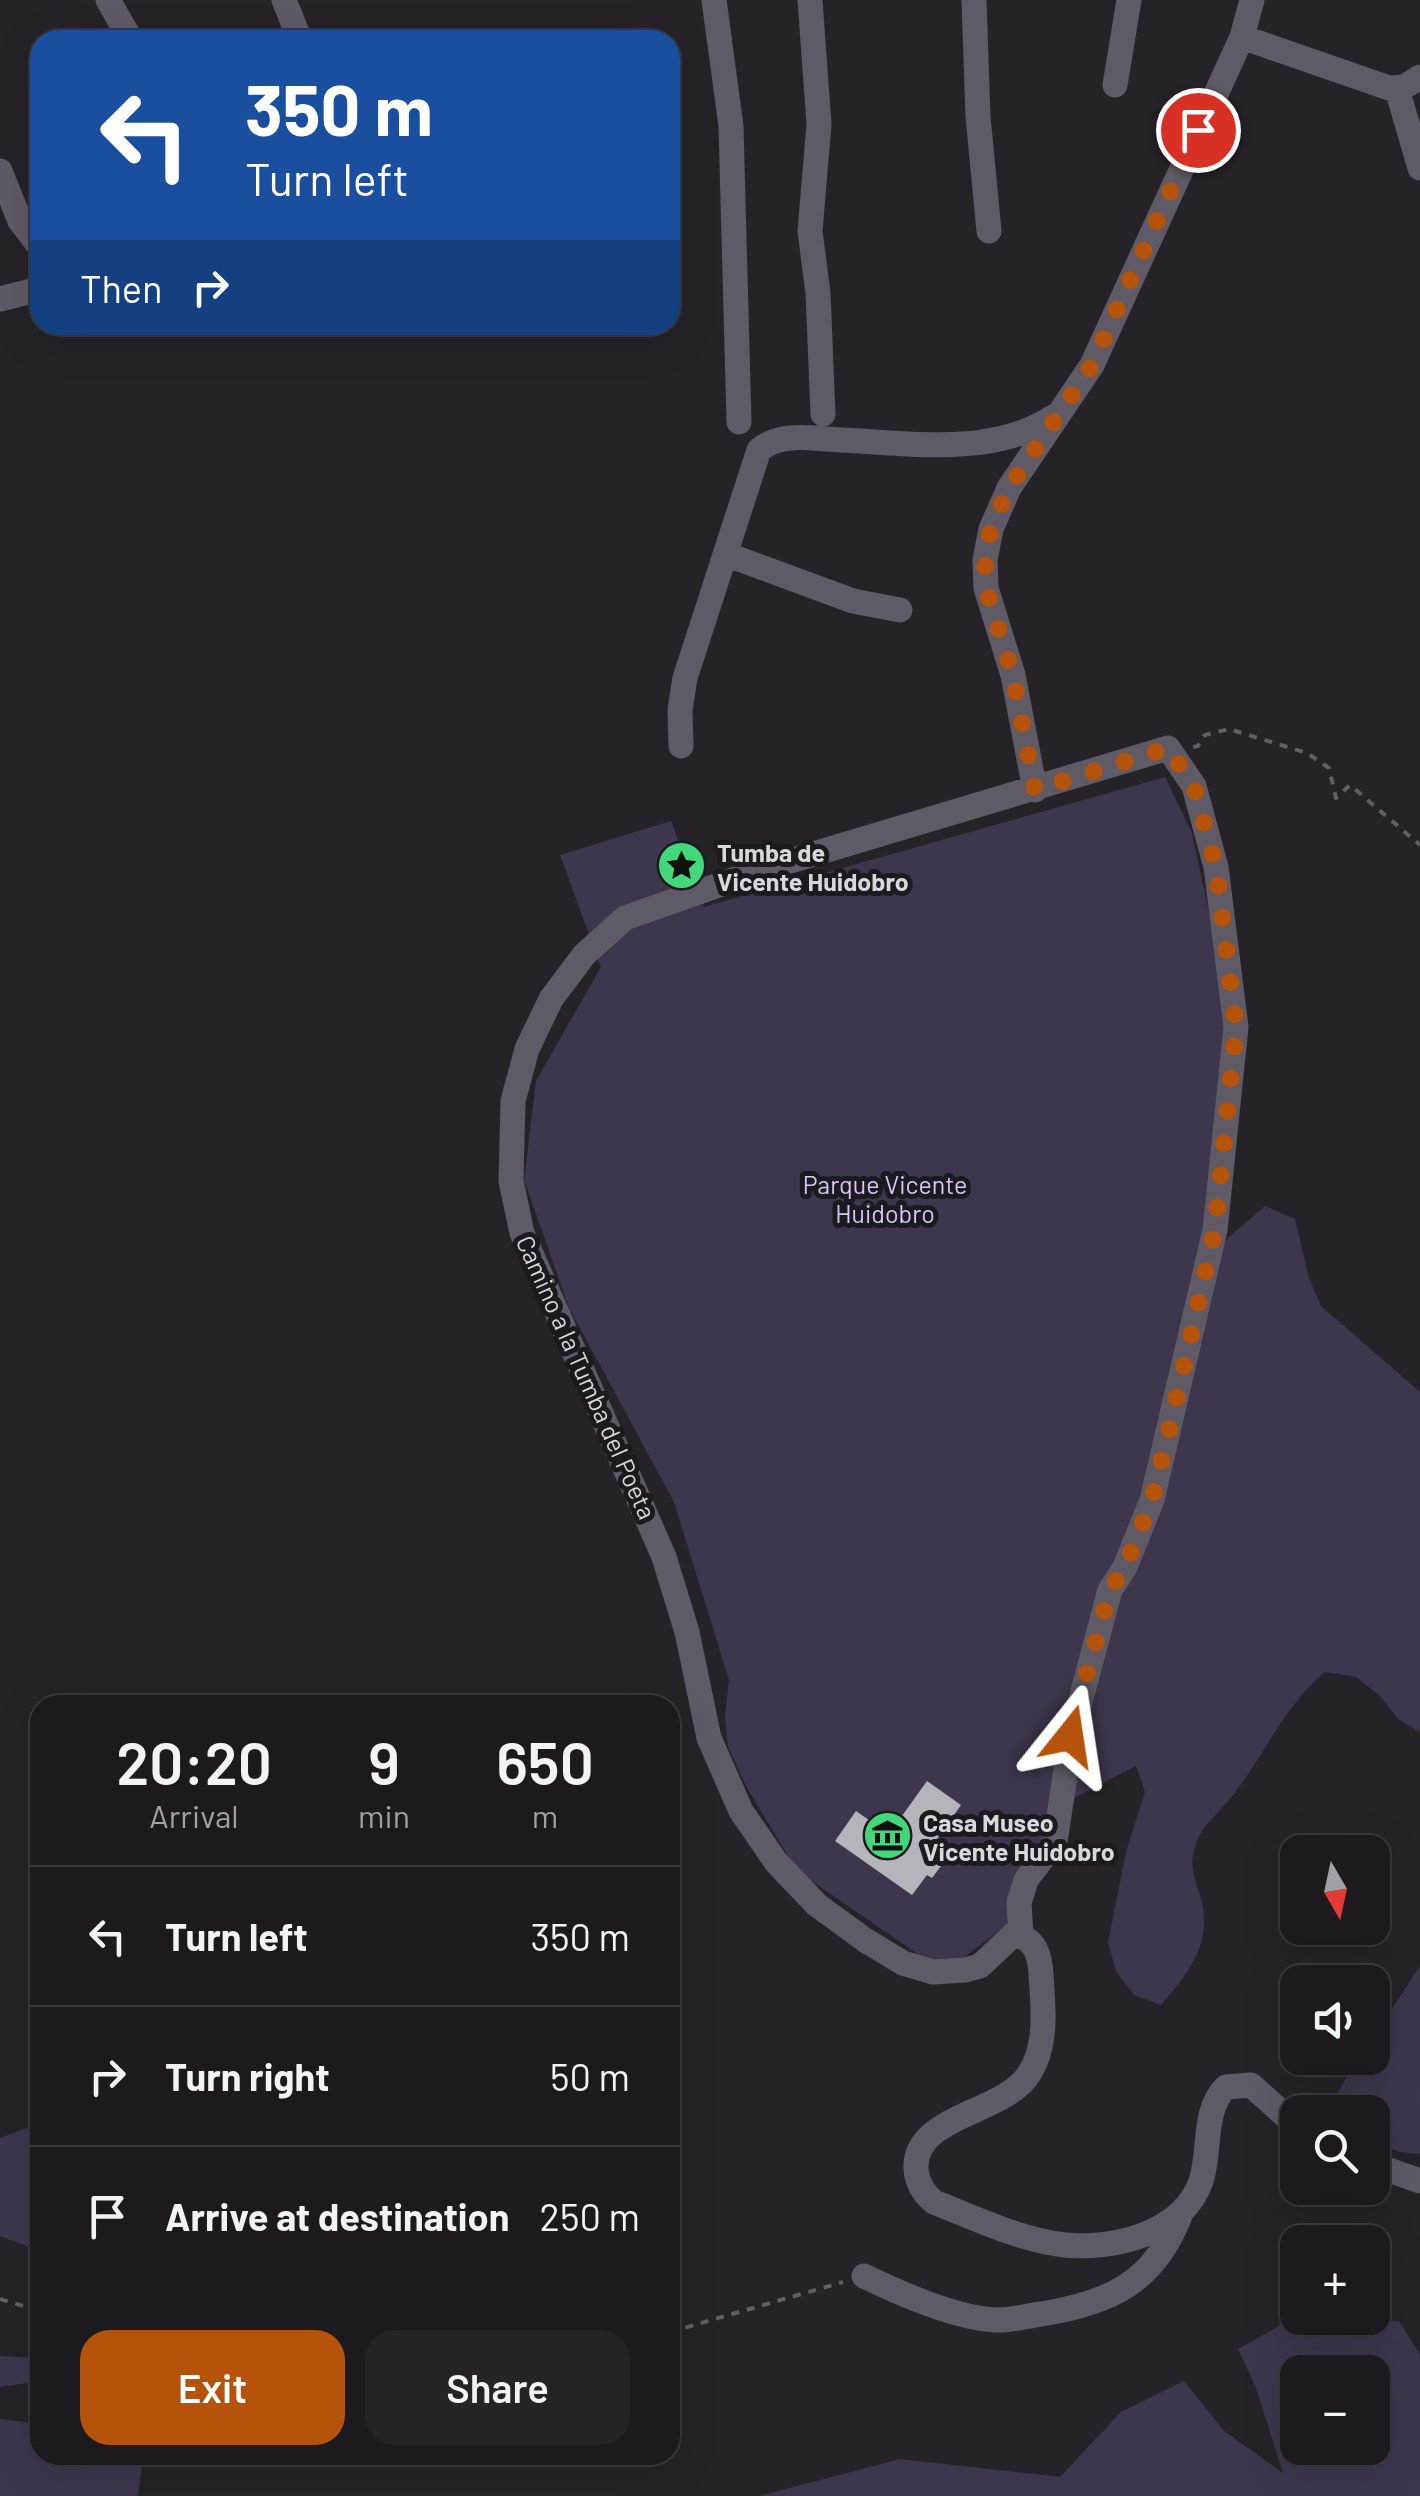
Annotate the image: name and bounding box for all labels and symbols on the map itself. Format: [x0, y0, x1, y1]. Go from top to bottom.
pin [1156, 88, 1241, 173]
place label: Tumba de Vicente Huidobro [717, 837, 909, 896]
place icon: Tumba de Vicente Huidobro [656, 840, 708, 892]
park label: Parque Vicente Huidobro [803, 1169, 967, 1228]
street label: Camino a la Tumba del Poeta [511, 1230, 663, 1524]
position arrow [1018, 1684, 1122, 1788]
place label: Casa Museo Vicente Huidobro [923, 1807, 1115, 1866]
museum icon: Casa Museo Vicente Huidobro [862, 1810, 914, 1862]
north arrow [1280, 1835, 1390, 1945]

